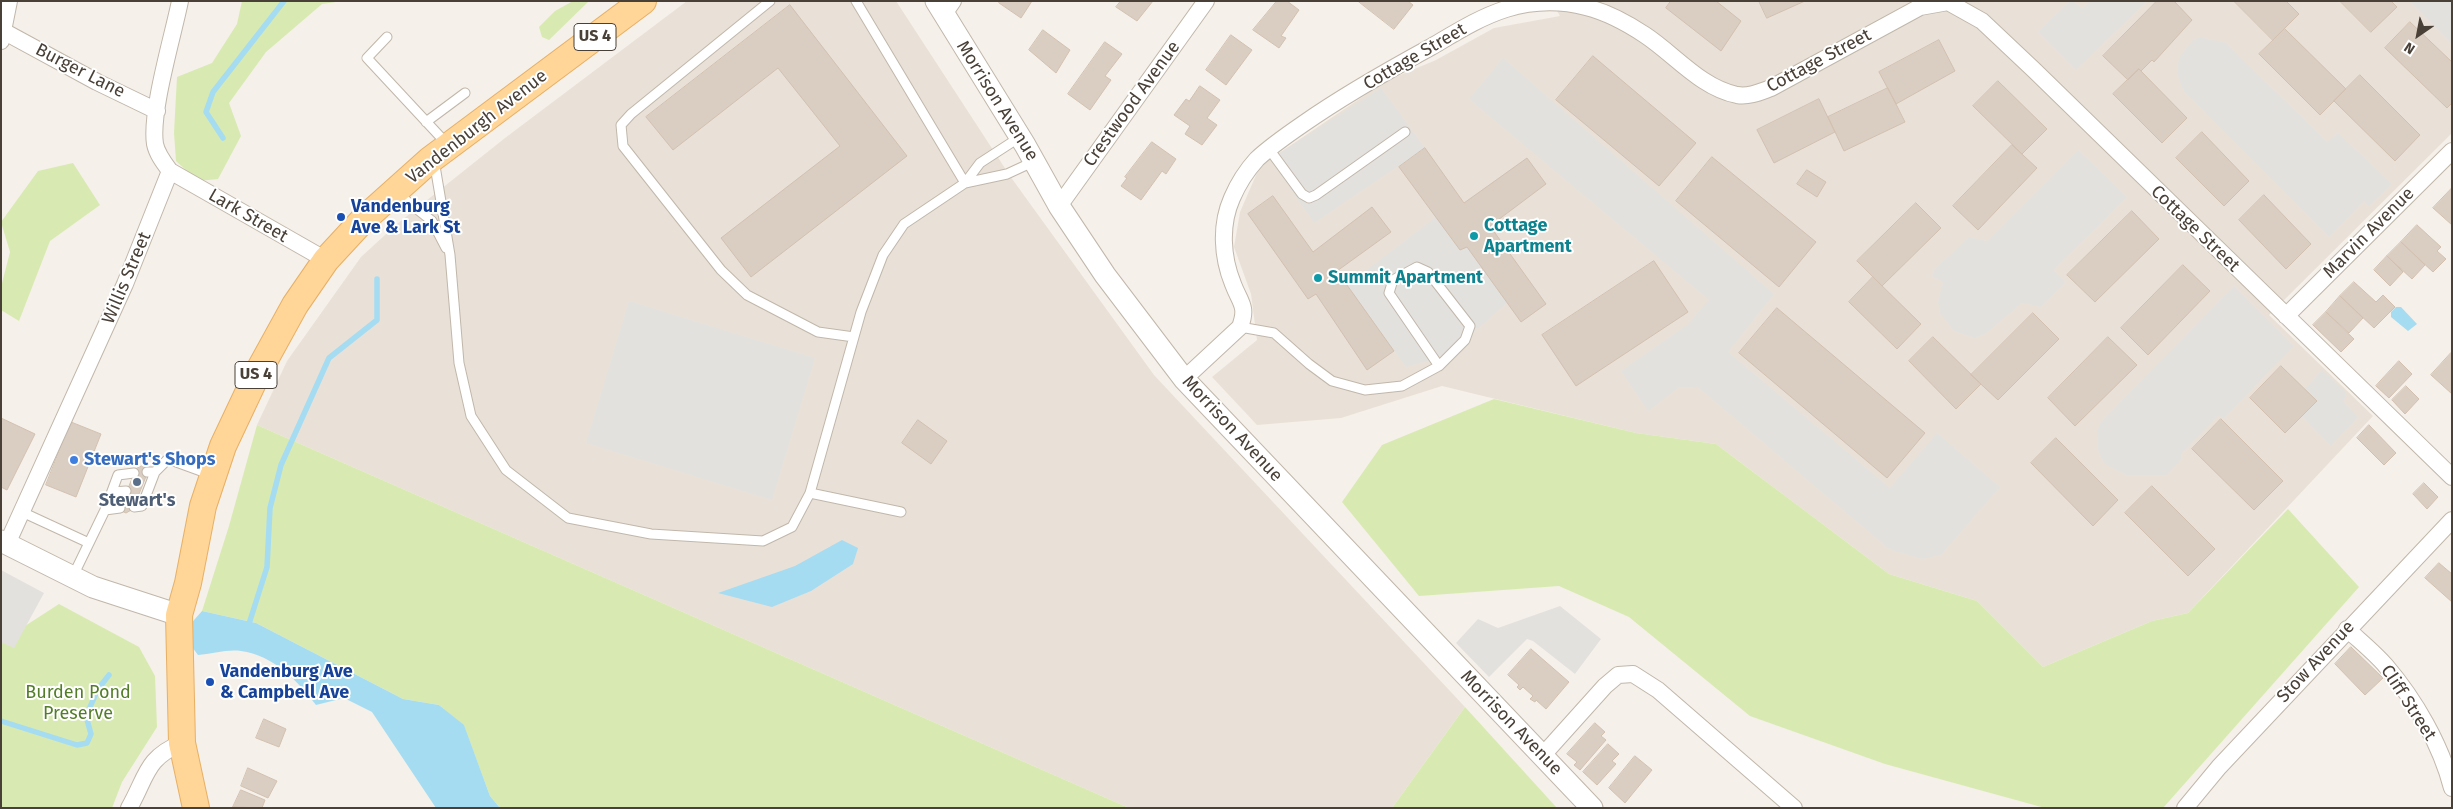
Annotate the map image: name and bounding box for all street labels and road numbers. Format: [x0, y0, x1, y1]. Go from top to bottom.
street label: Cottage Street [1360, 19, 1470, 95]
road number: US 4 [574, 24, 616, 51]
street label: Cottage Street [1763, 24, 1875, 98]
street label: Morrison Avenue [951, 37, 1043, 165]
street label: Crestwood Avenue [1079, 37, 1185, 171]
street label: Burger Lane [32, 39, 128, 103]
street label: Vandenburgh Avenue [402, 65, 552, 189]
street label: Cottage Street [2146, 181, 2244, 277]
street label: Marvin Avenue [2319, 183, 2419, 283]
street label: Lark Street [204, 185, 292, 247]
street label: Willis Street [98, 229, 156, 327]
road number: US 4 [235, 362, 277, 388]
street label: Morrison Avenue [1177, 371, 1287, 487]
street label: Stow Avenue [2273, 617, 2359, 707]
street label: Cliff Street [2376, 661, 2440, 745]
street label: Morrison Avenue [1455, 666, 1567, 780]

